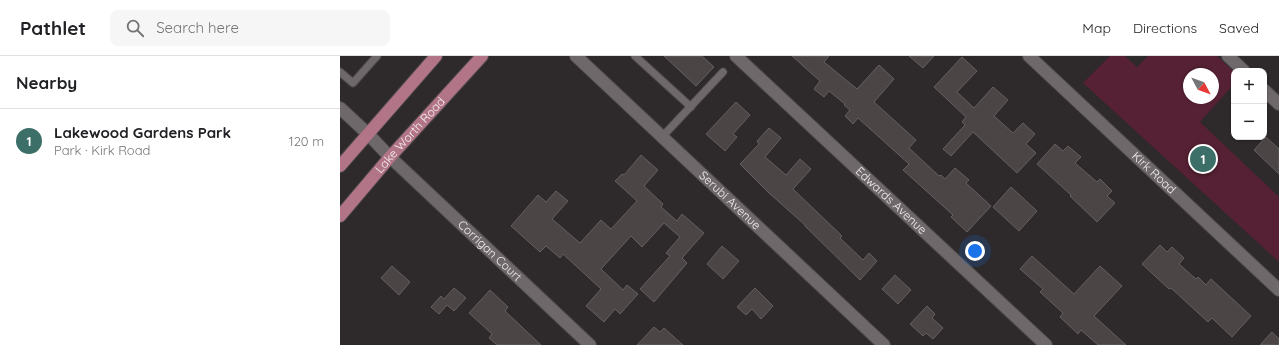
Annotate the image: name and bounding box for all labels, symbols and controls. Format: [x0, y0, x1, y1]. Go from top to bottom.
search box [110, 10, 390, 46]
text: Pathlet [20, 16, 86, 40]
icon: search [124, 17, 146, 39]
text: Search here [156, 18, 239, 37]
text: Map [1082, 19, 1111, 37]
text: Directions [1133, 19, 1197, 37]
text: Saved [1219, 19, 1259, 37]
north arrow [1183, 68, 1219, 104]
map controls [1231, 68, 1267, 140]
button: + [1231, 68, 1267, 104]
text: Nearby [16, 72, 77, 93]
street label: Lake Worth Road [372, 94, 448, 176]
button: − [1231, 104, 1267, 140]
text: Lakewood Gardens Park [54, 123, 231, 142]
text: 1 [26, 133, 32, 149]
text: 120 m [289, 133, 324, 149]
text: Park · Kirk Road [54, 142, 150, 158]
pin: 1 [1190, 144, 1216, 174]
street label: Kirk Road [1129, 148, 1179, 197]
street label: Edwards Avenue [853, 163, 930, 237]
street label: Serubi Avenue [696, 167, 764, 233]
street label: Corrigan Court [455, 217, 525, 284]
your location [965, 241, 985, 261]

